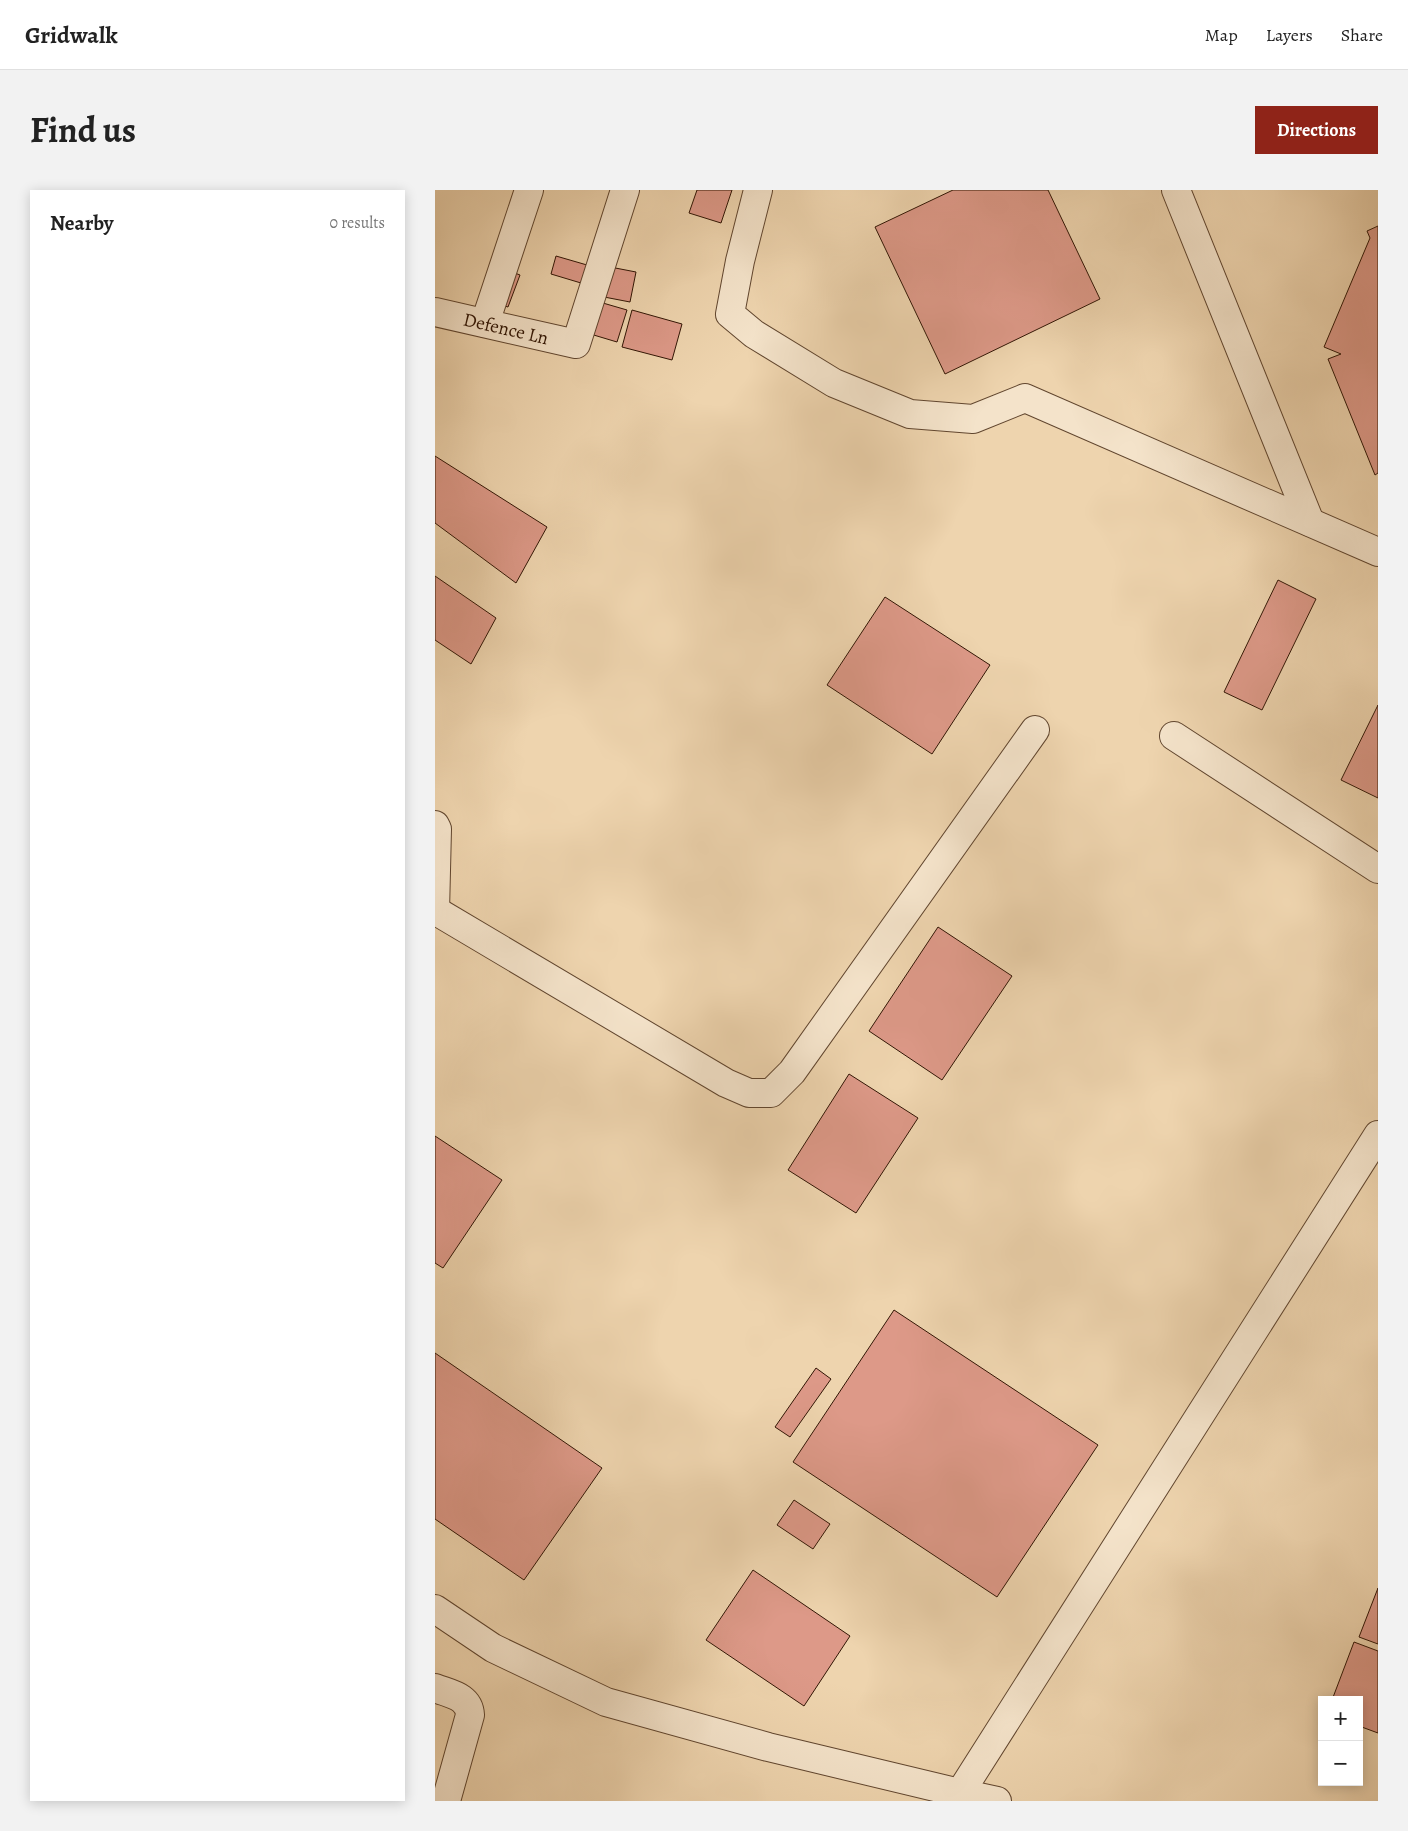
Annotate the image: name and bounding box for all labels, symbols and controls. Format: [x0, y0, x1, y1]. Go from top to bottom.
text: Gridwalk [25, 19, 118, 51]
text: Map [1205, 23, 1238, 47]
text: Layers [1266, 23, 1313, 47]
text: Share [1341, 23, 1383, 47]
text: Find us [30, 106, 136, 154]
button: Directions [1255, 106, 1378, 154]
text: Nearby [50, 209, 113, 237]
text: 0 results [329, 212, 385, 234]
street label: Defence Ln [461, 307, 551, 351]
map controls [1318, 1696, 1363, 1786]
button: + [1318, 1696, 1363, 1741]
button: − [1318, 1741, 1363, 1786]

